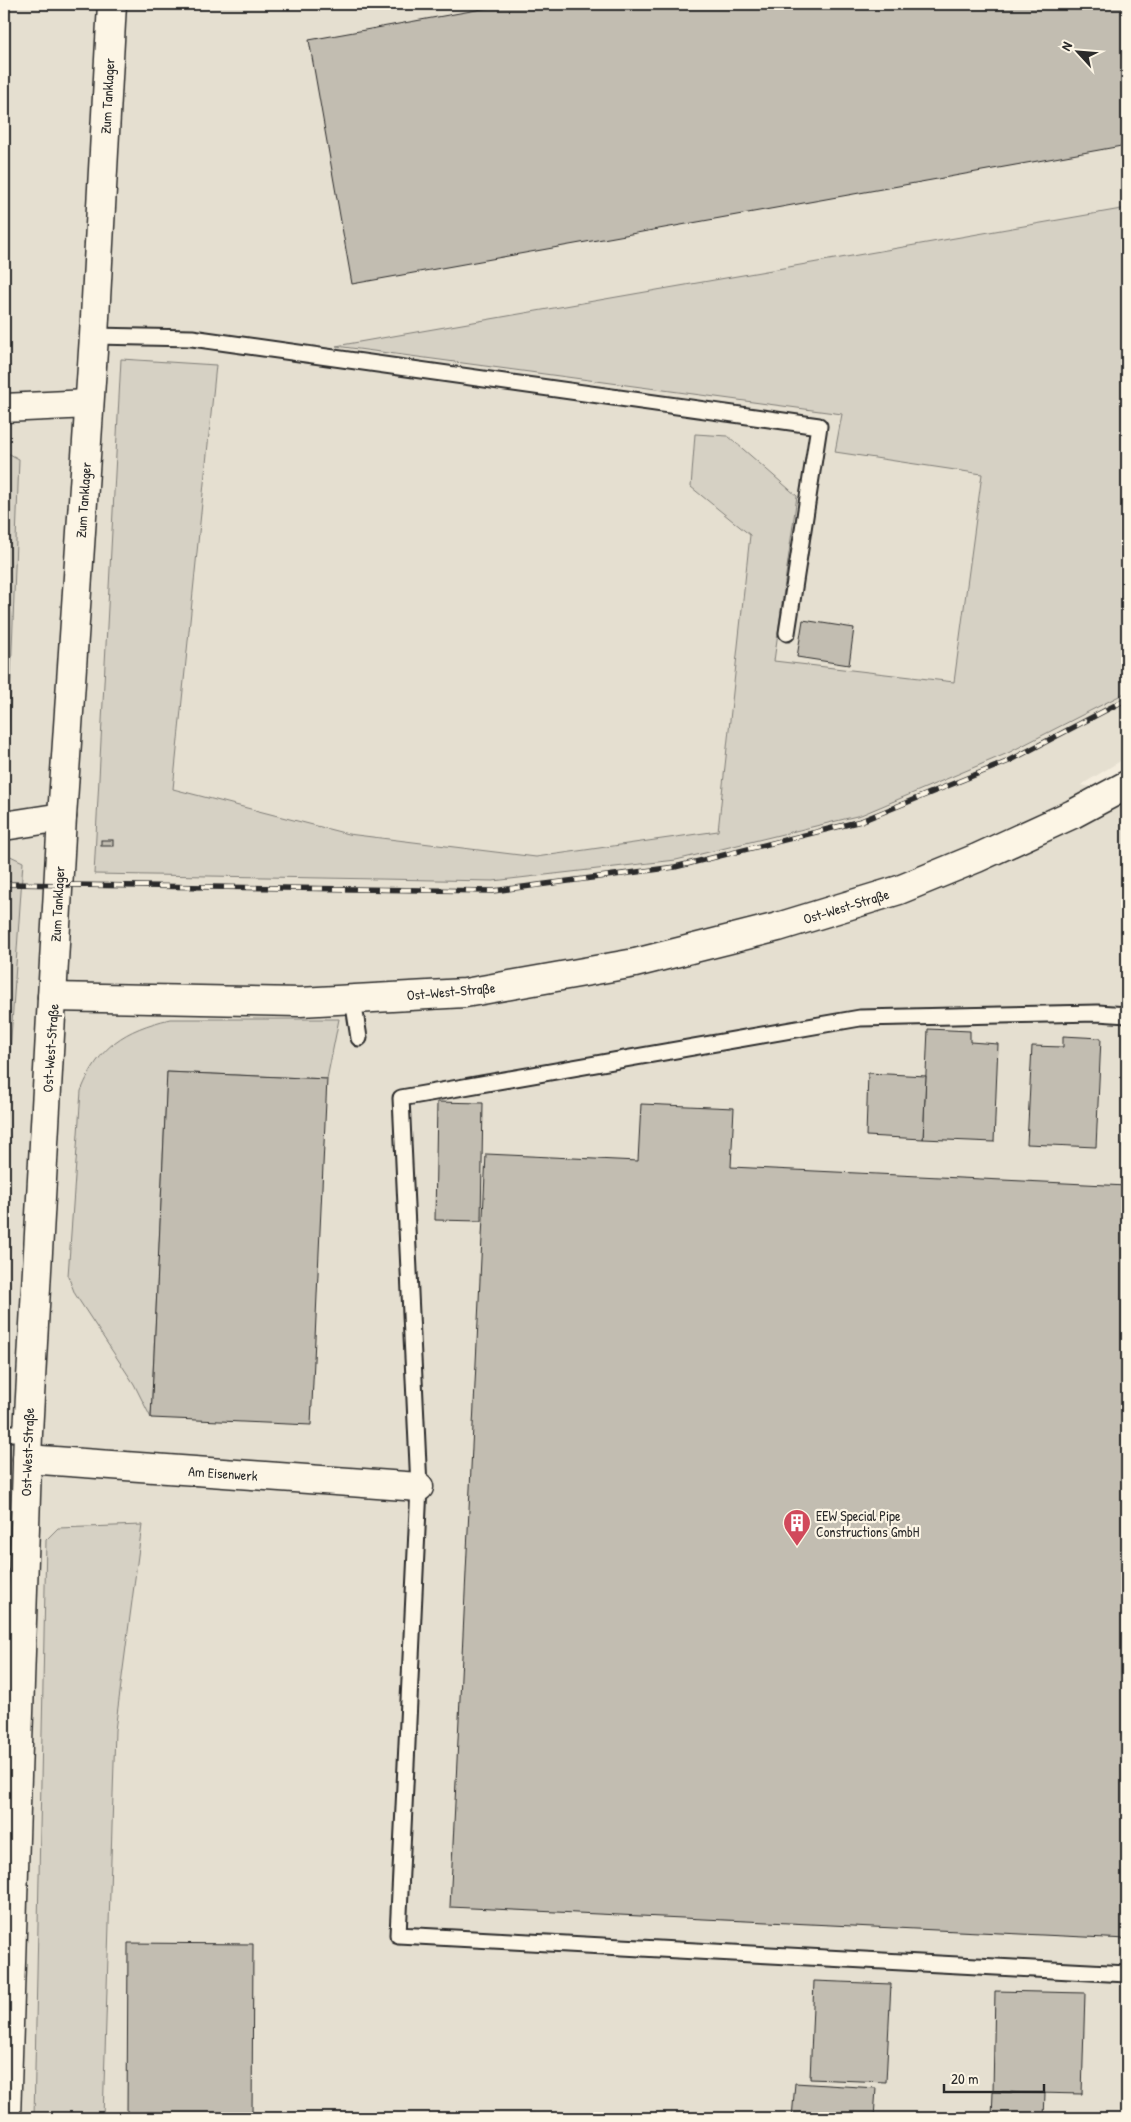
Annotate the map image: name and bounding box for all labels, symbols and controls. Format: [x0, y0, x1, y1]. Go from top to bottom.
north arrow [1054, 28, 1104, 78]
text: N [1056, 38, 1076, 54]
street label: Zum Tanklager [96, 57, 120, 135]
street label: Zum Tanklager [71, 461, 96, 539]
street label: Zum Tanklager [46, 865, 70, 943]
street label: Ost-West-Straße [801, 884, 892, 929]
street label: Ost-West-Straße [406, 978, 497, 1005]
street label: Ost-West-Straße [37, 1003, 64, 1093]
street label: Ost-West-Straße [16, 1407, 39, 1497]
street label: Am Eisenwerk [188, 1461, 258, 1485]
place label: EEW Special Pipe Constructions GmbH [816, 1506, 920, 1541]
building icon: EEW Special Pipe Constructions GmbH [782, 1508, 812, 1547]
scale bar [944, 2062, 1044, 2094]
text: 20 m [951, 2068, 978, 2089]

